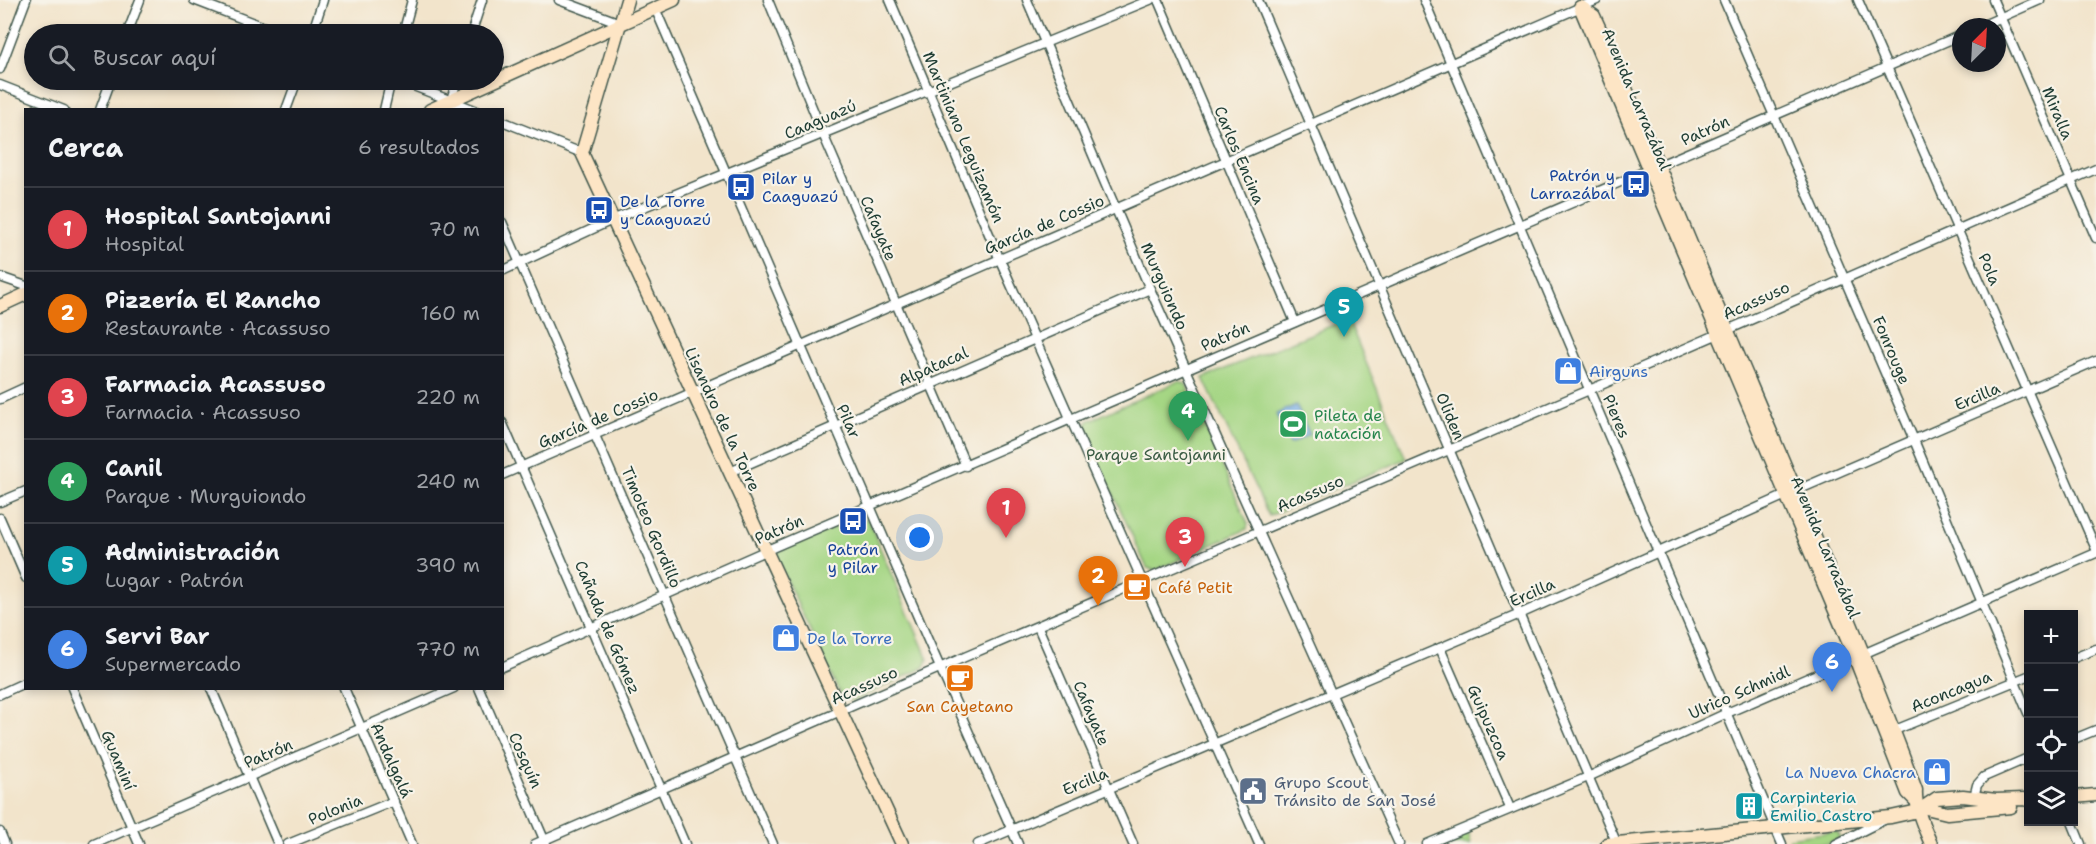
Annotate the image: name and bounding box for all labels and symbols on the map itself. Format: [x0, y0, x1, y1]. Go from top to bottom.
north arrow [1952, 18, 2006, 72]
street label: Avenida Larrazábal [1597, 25, 1676, 174]
street label: Martiniano Leguizamón [918, 48, 1009, 226]
street label: Miralla [2037, 84, 2078, 143]
street label: Caaguazú [781, 95, 859, 144]
street label: Carlos Encina [1209, 103, 1270, 208]
street label: Patrón [1678, 110, 1733, 150]
place label: Patrón y Larrazábal [1530, 165, 1615, 204]
place label: Pilar y Caaguazú [762, 168, 838, 207]
bus stop icon: Patrón y Larrazábal [1620, 168, 1652, 200]
bus stop icon: Pilar y Caaguazú [725, 171, 757, 203]
street label: García de Cossio [981, 190, 1107, 259]
place label: De la Torre y Caaguazú [620, 191, 711, 230]
street label: Cafayate [855, 193, 902, 264]
bus stop icon: De la Torre y Caaguazú [583, 194, 615, 226]
street label: Murguiondo [1136, 239, 1193, 333]
street label: Pola [1973, 250, 2006, 289]
street label: Acassuso [1720, 276, 1793, 324]
pin: 5 [1324, 288, 1364, 337]
street label: Fonrouge [1868, 313, 1915, 387]
street label: Patrón [1198, 317, 1253, 356]
street label: Alpatacal [895, 342, 971, 391]
street label: Lisandro de la Torre [680, 344, 765, 495]
shop icon: Airguns [1552, 355, 1584, 387]
place label: Airguns [1589, 361, 1648, 382]
street label: Ercilla [1951, 377, 2003, 415]
street label: García de Cossio [535, 384, 661, 453]
street label: Oliden [1431, 389, 1470, 443]
street label: Pieres [1598, 391, 1635, 441]
pin: 4 [1168, 392, 1208, 441]
street label: Pilar [832, 401, 865, 442]
place label: Pileta de natación [1314, 405, 1382, 444]
sports icon: Pileta de natación [1277, 408, 1309, 440]
park label: Parque Santojanni [1086, 444, 1226, 465]
street label: Timoteo Gordillo [617, 463, 687, 591]
street label: Acassuso [1273, 470, 1347, 517]
street label: Avenida Larrazábal [1786, 473, 1865, 622]
pin: 1 [986, 488, 1026, 538]
bus stop icon: Patrón y Pilar [837, 505, 869, 537]
street label: Patrón [752, 510, 807, 549]
pin: 3 [1166, 518, 1204, 567]
your location [905, 523, 934, 552]
place label: Patrón y Pilar [827, 539, 879, 578]
pin: 2 [1078, 556, 1118, 606]
street label: Cañada de Gómez [570, 557, 645, 697]
cafe icon: Café Petit [1121, 571, 1153, 603]
street label: Ercilla [1506, 573, 1558, 612]
place label: Café Petit [1158, 577, 1233, 598]
shop icon: De la Torre [770, 622, 802, 654]
place label: De la Torre [807, 628, 892, 649]
pin: 6 [1812, 642, 1852, 692]
street label: Acassuso [828, 661, 901, 709]
street label: Ulrico Schmidl [1685, 661, 1793, 724]
cafe icon: San Cayetano [944, 662, 976, 694]
street label: Aconcagua [1908, 666, 1995, 717]
street label: Cafayate [1068, 678, 1115, 749]
street label: Guipuzcoa [1463, 681, 1514, 763]
place label: San Cayetano [906, 696, 1014, 717]
street label: Andalgalá [366, 719, 417, 801]
street label: Guaminí [97, 727, 141, 794]
street label: Cosquín [504, 729, 547, 792]
street label: Patrón [241, 734, 296, 773]
shop icon: La Nueva Chacra [1921, 756, 1953, 788]
street label: Ercilla [1059, 762, 1111, 800]
place label: La Nueva Chacra [1785, 762, 1916, 783]
place label: Grupo Scout Tránsito de San José [1274, 772, 1436, 811]
public building icon: Grupo Scout Tránsito de San José [1237, 775, 1269, 807]
place label: Carpinteria Emilio Castro [1770, 787, 1872, 826]
street label: Polonia [305, 789, 365, 830]
building icon: Carpinteria Emilio Castro [1733, 790, 1765, 822]

